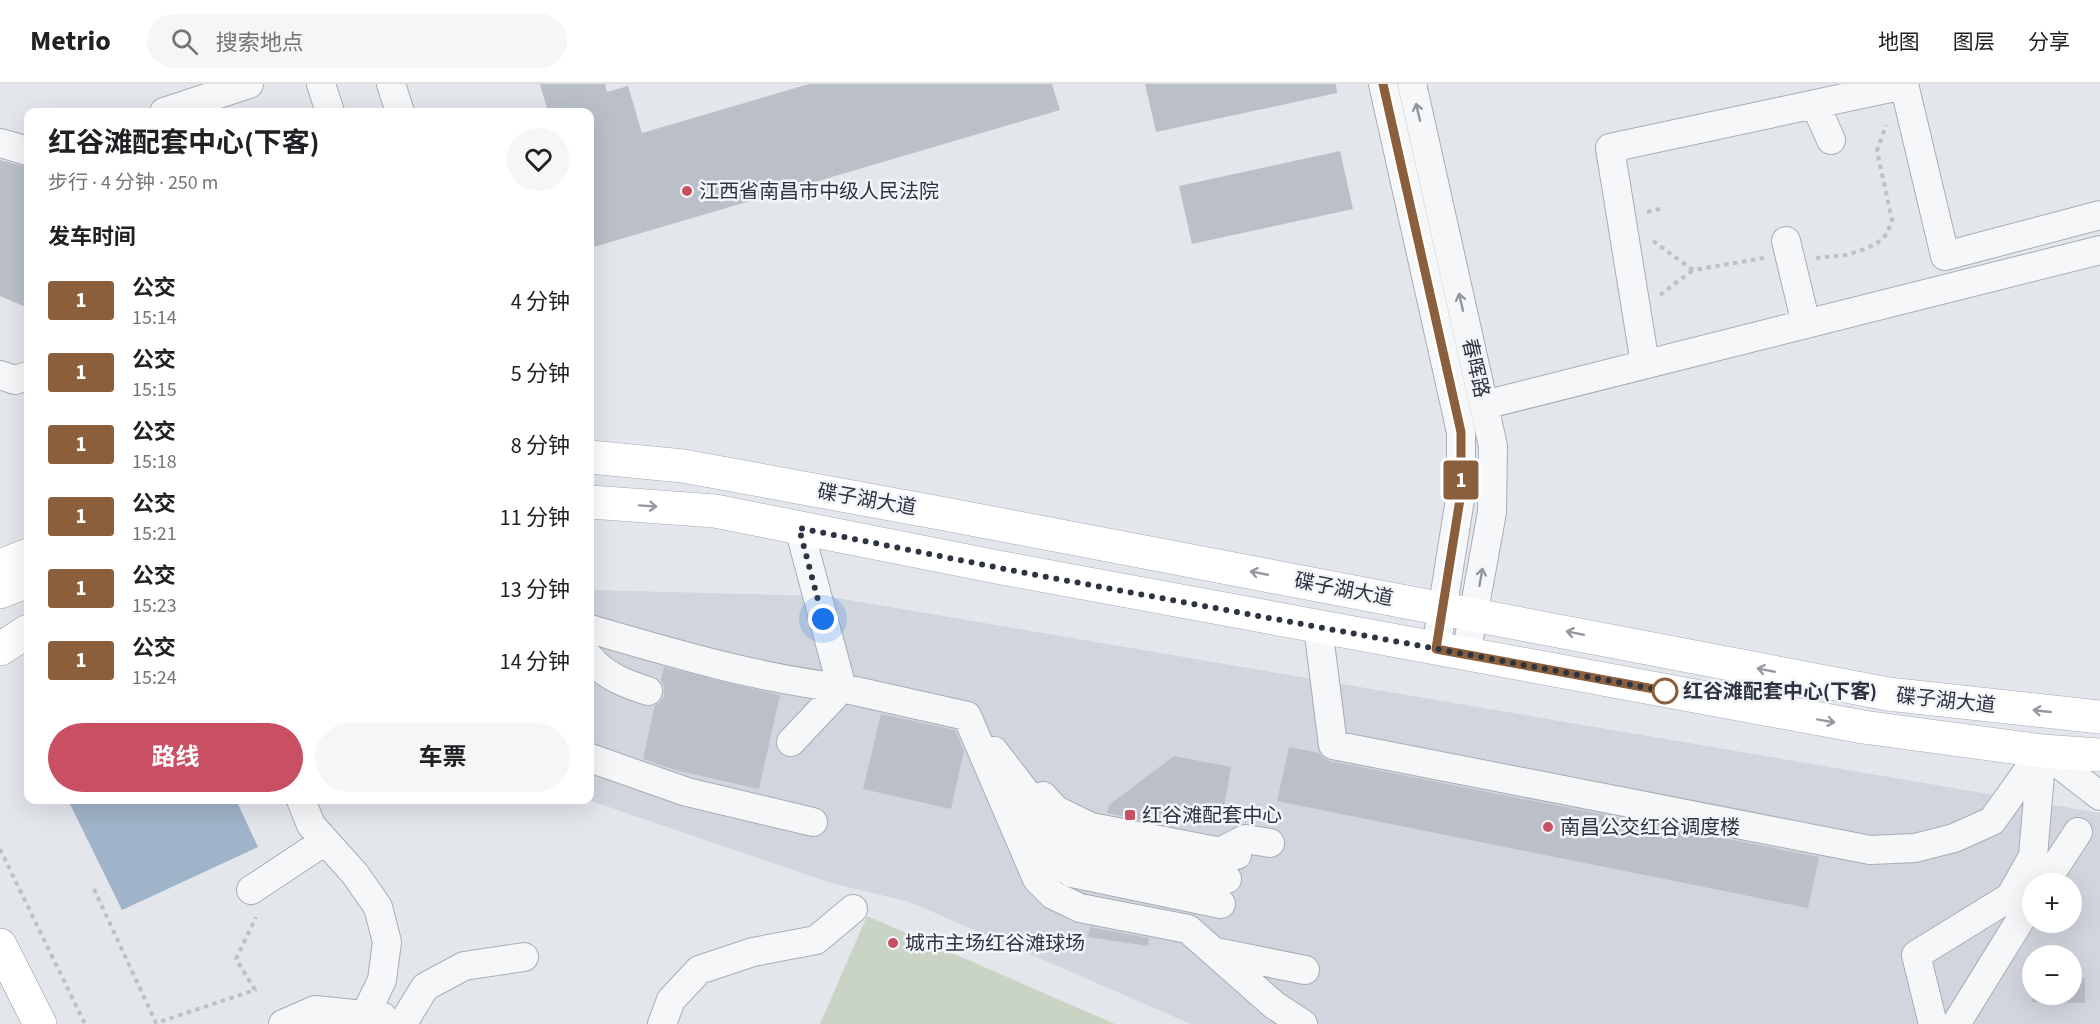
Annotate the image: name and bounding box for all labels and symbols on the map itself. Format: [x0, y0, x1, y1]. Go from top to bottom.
one-way arrow [1412, 103, 1423, 122]
place label: 江西省南昌市中级人民法院 [699, 178, 939, 206]
marker: 江西省南昌市中级人民法院 [680, 184, 694, 198]
one-way arrow [1455, 293, 1466, 313]
street label: 春晖路 [1455, 336, 1495, 401]
line badge: 1 [1442, 460, 1480, 500]
street label: 碟子湖大道 [815, 478, 918, 522]
one-way arrow [637, 501, 657, 512]
one-way arrow [1250, 567, 1270, 578]
street label: 碟子湖大道 [1292, 567, 1396, 613]
one-way arrow [1475, 567, 1486, 587]
your location [808, 604, 838, 634]
one-way arrow [1565, 627, 1585, 638]
one-way arrow [1757, 664, 1776, 675]
marker: 红谷滩配套中心(下客) [1652, 678, 1678, 704]
place label: 红谷滩配套中心(下客) [1683, 678, 1877, 706]
street label: 碟子湖大道 [1895, 682, 1997, 720]
one-way arrow [2032, 705, 2052, 716]
one-way arrow [1816, 715, 1836, 726]
place label: 红谷滩配套中心 [1142, 802, 1282, 830]
marker: 红谷滩配套中心 [1123, 808, 1137, 822]
place label: 南昌公交红谷调度楼 [1560, 814, 1740, 842]
marker: 南昌公交红谷调度楼 [1541, 820, 1555, 834]
place label: 城市主场红谷滩球场 [905, 930, 1085, 958]
marker: 城市主场红谷滩球场 [886, 936, 900, 950]

